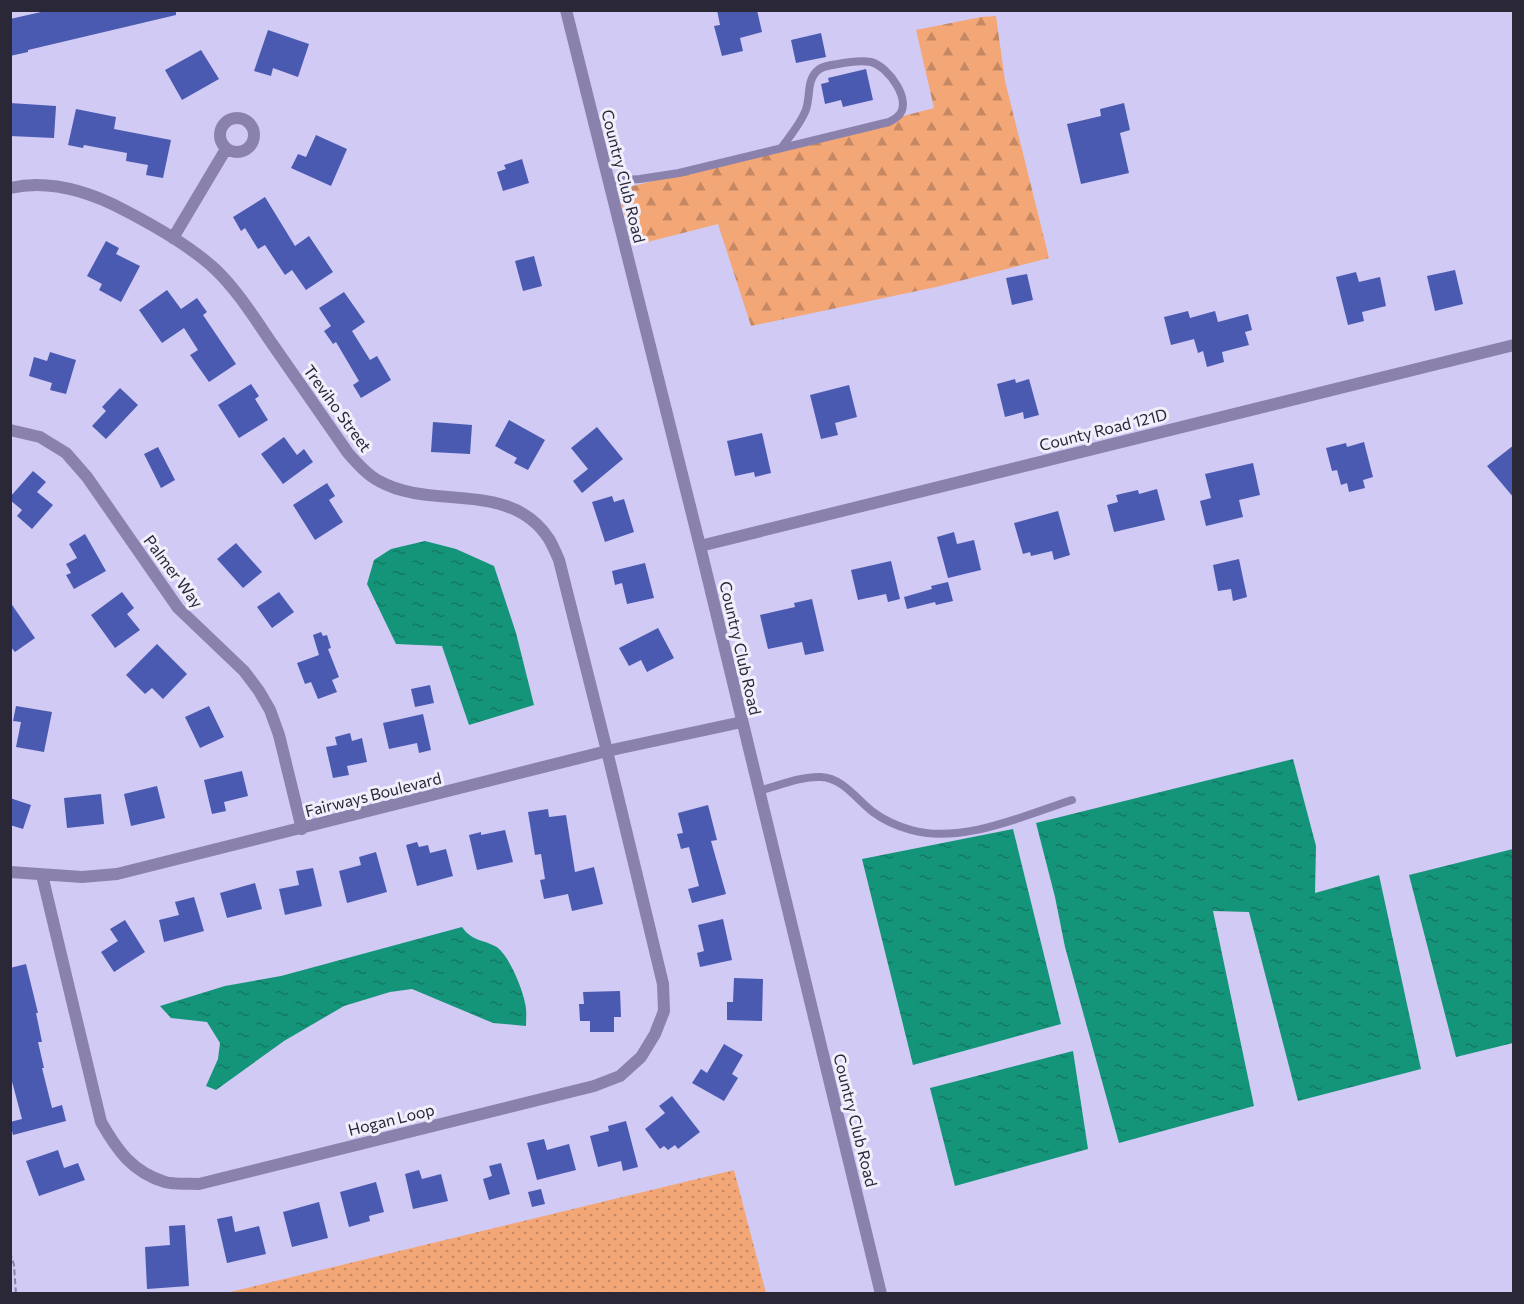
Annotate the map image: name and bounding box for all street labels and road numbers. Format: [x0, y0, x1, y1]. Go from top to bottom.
street label: Country Club Road [598, 107, 650, 245]
street label: Treviho Street [300, 361, 376, 455]
street label: County Road 121D [1037, 404, 1169, 454]
street label: Palmer Way [140, 531, 208, 611]
street label: Country Club Road [716, 579, 766, 717]
street label: Fairways Boulevard [303, 768, 443, 820]
street label: Country Club Road [830, 1051, 882, 1189]
street label: Hogan Loop [346, 1099, 436, 1139]

